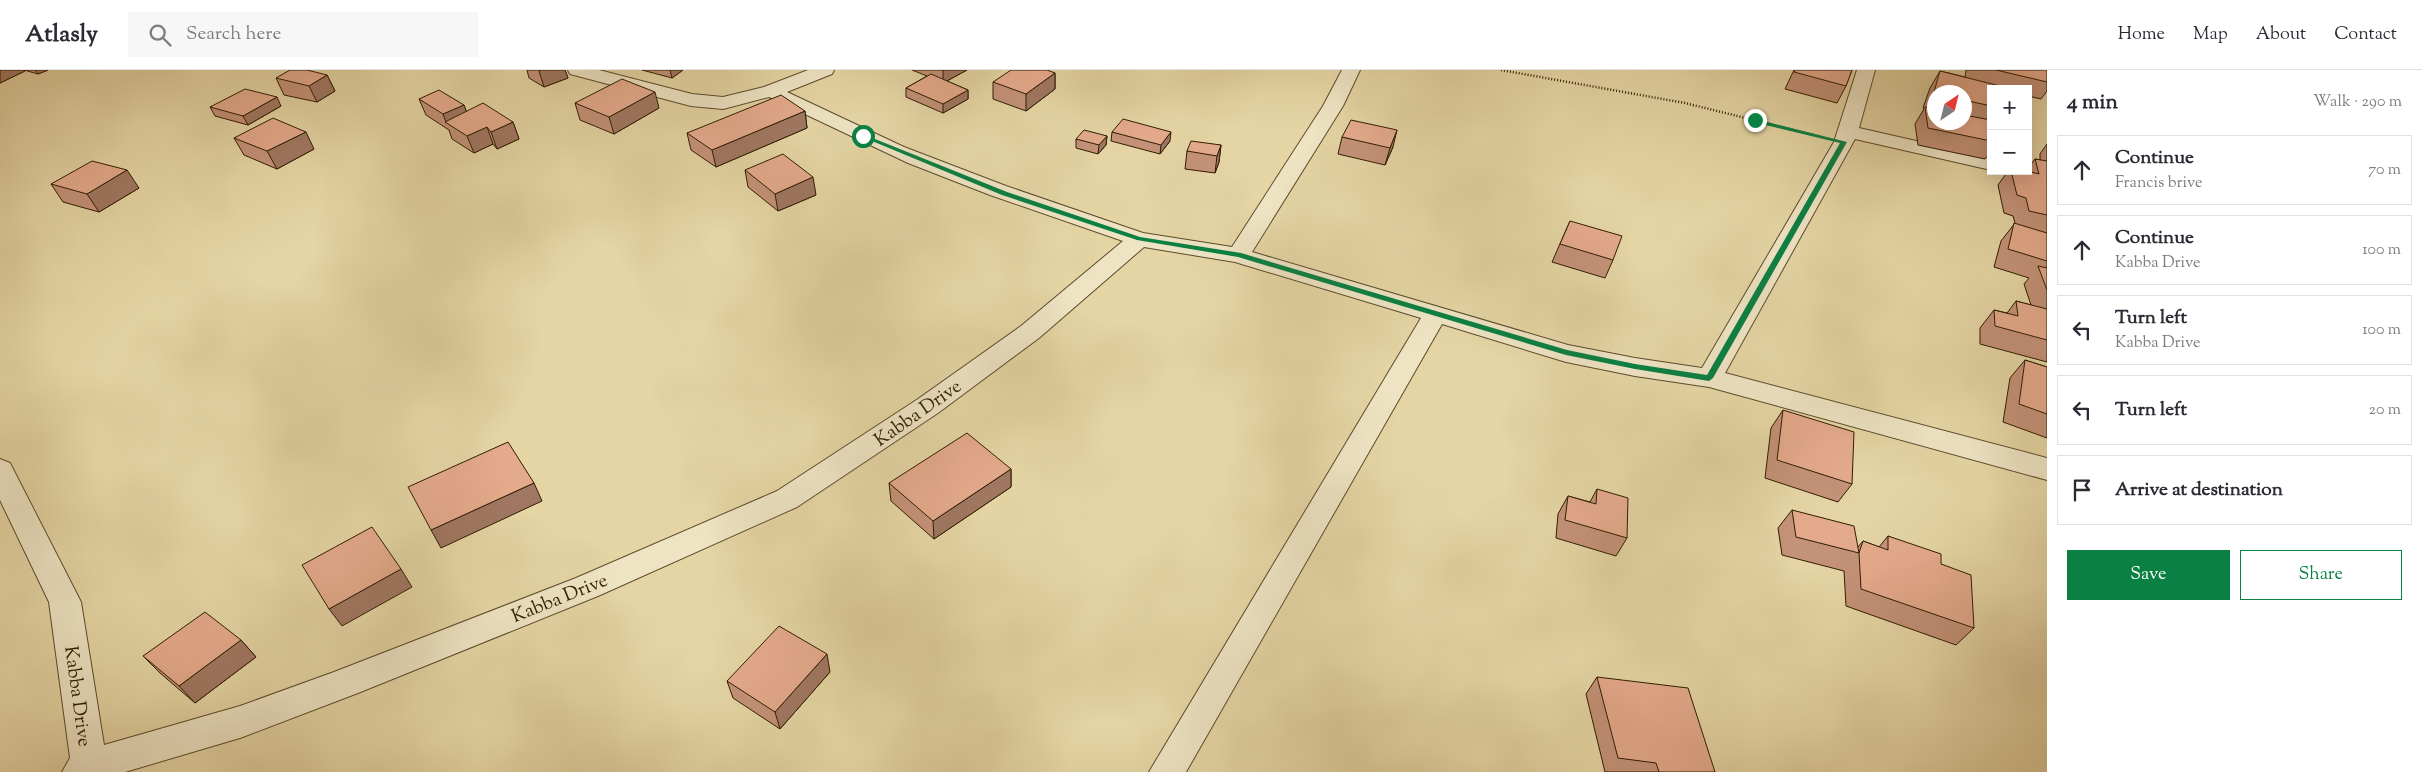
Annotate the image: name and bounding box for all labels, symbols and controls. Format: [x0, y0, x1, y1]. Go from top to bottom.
search box [128, 12, 478, 57]
text: Atlasly [25, 18, 98, 52]
icon: search [146, 21, 174, 49]
text: Search here [186, 21, 281, 48]
text: Home [2118, 22, 2165, 48]
text: Map [2193, 22, 2228, 48]
text: About [2256, 22, 2306, 48]
text: Contact [2334, 22, 2397, 48]
north arrow [1927, 85, 1972, 130]
map controls [1987, 85, 2032, 175]
button: + [1987, 85, 2032, 130]
text: 4 min [2067, 88, 2118, 118]
text: Walk · 290 m [2313, 91, 2402, 114]
route end [1744, 109, 1767, 132]
route start [852, 125, 875, 148]
button: − [1987, 130, 2032, 175]
text: Continue [2115, 145, 2194, 172]
icon: ahead [2068, 156, 2096, 184]
text: 70 m [2368, 159, 2401, 182]
text: Francis brive [2115, 172, 2202, 195]
text: Continue [2115, 225, 2194, 252]
icon: ahead [2068, 236, 2096, 264]
text: 100 m [2362, 239, 2401, 262]
text: Kabba Drive [2115, 252, 2200, 275]
text: Turn left [2115, 305, 2187, 332]
icon: left [2068, 316, 2096, 344]
text: 100 m [2362, 319, 2401, 342]
text: Kabba Drive [2115, 332, 2200, 355]
street label: Kabba Drive [869, 374, 968, 454]
icon: left [2068, 396, 2096, 424]
text: Turn left [2115, 397, 2187, 424]
text: 20 m [2368, 399, 2401, 422]
icon: arrive [2068, 476, 2096, 504]
text: Arrive at destination [2115, 477, 2283, 504]
button: Save [2067, 550, 2230, 600]
button: Share [2240, 550, 2402, 600]
street label: Kabba Drive [508, 568, 612, 631]
street label: Kabba Drive [56, 644, 97, 749]

